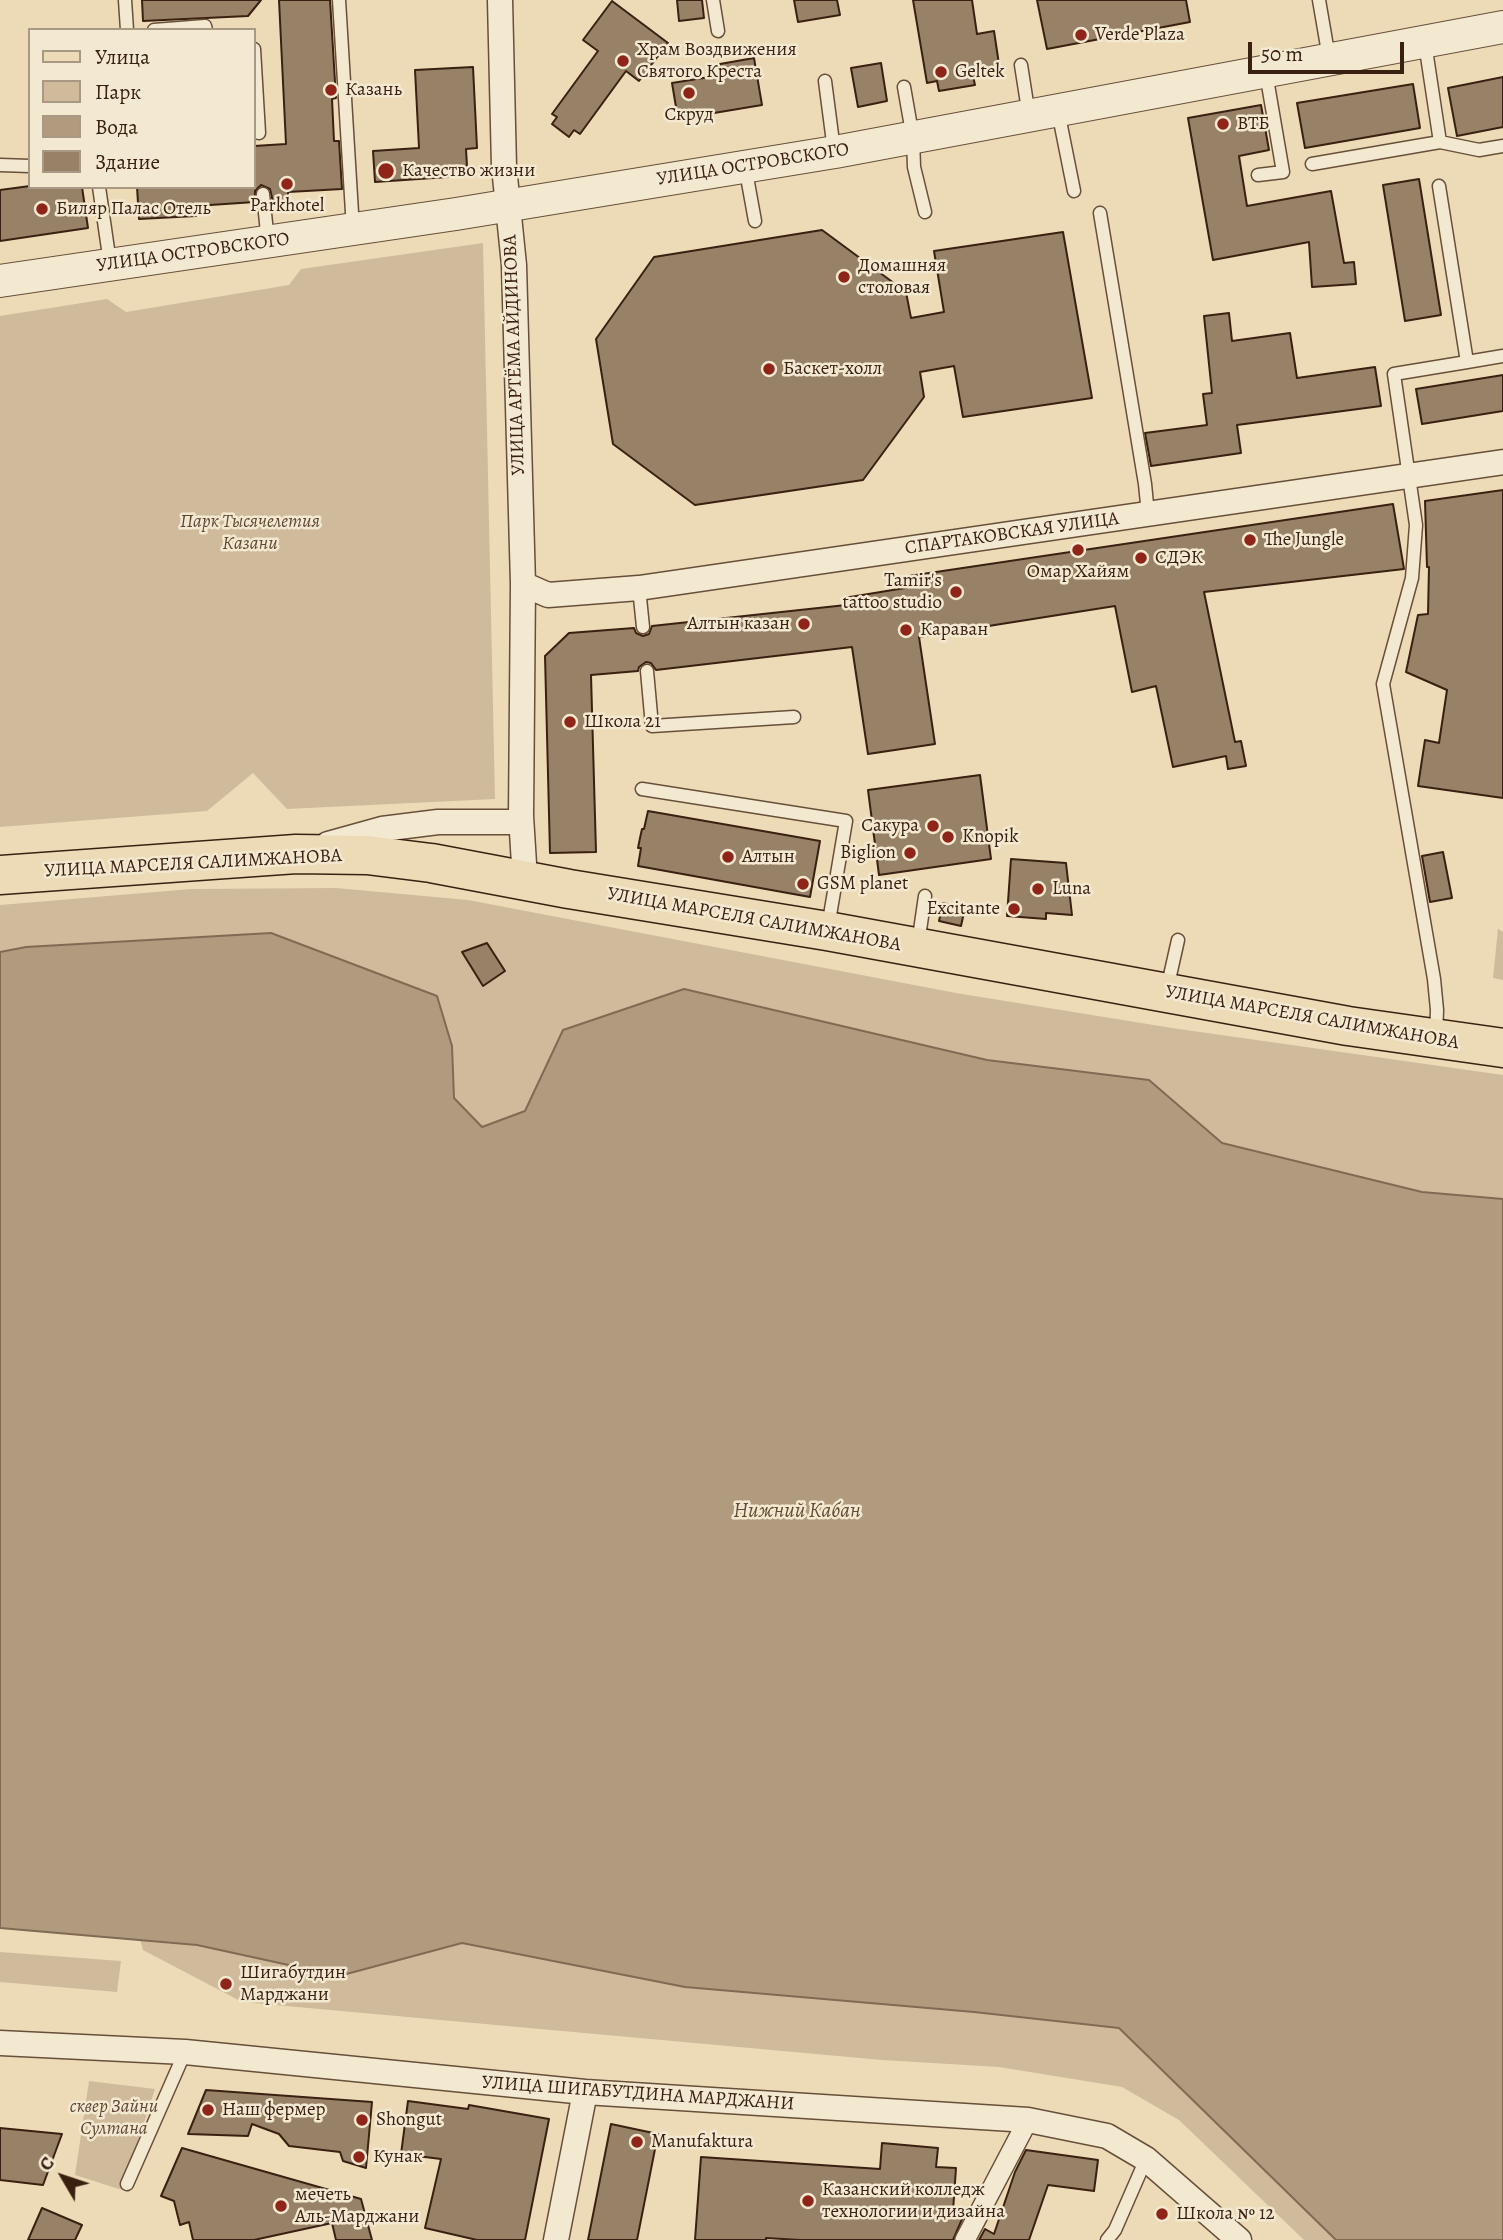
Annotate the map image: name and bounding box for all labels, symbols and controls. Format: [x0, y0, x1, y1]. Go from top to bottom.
place label: Verde Plaza [1095, 24, 1185, 46]
marker: Verde Plaza [1073, 27, 1089, 43]
legend [28, 28, 256, 189]
scale bar [1251, 28, 1407, 72]
place label: Храм Воздвижения Святого Креста [637, 39, 797, 83]
text: 50 m [1261, 40, 1303, 68]
text: Улица [95, 43, 150, 71]
marker: Храм Воздвижения Святого Креста [615, 53, 631, 69]
place label: Geltek [955, 61, 1005, 83]
marker: Geltek [933, 64, 949, 80]
text: Парк [95, 78, 141, 106]
place label: Казань [345, 79, 402, 101]
marker: Казань [323, 82, 339, 98]
marker: Скруд [681, 85, 697, 101]
place label: Скруд [664, 104, 714, 126]
text: Вода [95, 113, 138, 141]
place label: ВТБ [1237, 113, 1270, 135]
marker: ВТБ [1215, 116, 1231, 132]
street label: УЛИЦА ОСТРОВСКОГО [655, 139, 851, 191]
text: Здание [95, 148, 160, 176]
place label: Качество жизни [402, 160, 535, 182]
marker: Качество жизни [376, 161, 396, 181]
marker: Parkhotel [279, 176, 295, 192]
place label: Parkhotel [250, 195, 324, 217]
place label: Биляр Палас Отель [56, 198, 211, 220]
marker: Биляр Палас Отель [34, 201, 50, 217]
street label: УЛИЦА ОСТРОВСКОГО [95, 228, 291, 278]
street label: УЛИЦА АРТЁМА АЙДИНОВА [499, 234, 531, 476]
place label: Домашняя столовая [858, 255, 946, 299]
marker: Домашняя столовая [836, 269, 852, 285]
place label: Баскет-холл [783, 358, 882, 380]
marker: Баскет-холл [761, 361, 777, 377]
street label: СПАРТАКОВСКАЯ УЛИЦА [904, 508, 1120, 560]
park label: Парк Тысячелетия Казани [180, 511, 320, 555]
place label: The Jungle [1264, 529, 1344, 551]
marker: The Jungle [1242, 532, 1258, 548]
marker: Омар Хайям [1070, 542, 1086, 558]
place label: СДЭК [1155, 547, 1203, 569]
marker: СДЭК [1133, 550, 1149, 566]
place label: Омар Хайям [1027, 561, 1129, 583]
place label: Tamir's tattoo studio [842, 570, 942, 614]
marker: Tamir's tattoo studio [948, 584, 964, 600]
place label: Алтын казан [687, 613, 790, 635]
marker: Алтын казан [796, 616, 812, 632]
place label: Караван [920, 619, 988, 641]
marker: Караван [898, 622, 914, 638]
place label: Школа 21 [584, 711, 661, 733]
marker: Школа 21 [562, 714, 578, 730]
place label: Сакура [861, 815, 919, 837]
marker: Сакура [925, 818, 941, 834]
place label: Knopik [962, 826, 1019, 848]
marker: Knopik [940, 829, 956, 845]
place label: Biglion [840, 842, 896, 864]
street label: УЛИЦА МАРСЕЛЯ САЛИМЖАНОВА [44, 845, 342, 883]
marker: Biglion [902, 845, 918, 861]
place label: Алтын [742, 846, 795, 868]
marker: Алтын [720, 849, 736, 865]
place label: GSM planet [817, 873, 908, 895]
marker: GSM planet [795, 876, 811, 892]
place label: Luna [1052, 878, 1091, 900]
marker: Luna [1030, 881, 1046, 897]
street label: УЛИЦА МАРСЕЛЯ САЛИМЖАНОВА [605, 883, 903, 957]
place label: Excitante [926, 898, 1000, 920]
marker: Excitante [1006, 901, 1022, 917]
street label: УЛИЦА МАРСЕЛЯ САЛИМЖАНОВА [1163, 981, 1461, 1055]
water label: Нижний Кабан [733, 1499, 861, 1525]
place label: Шигабутдин Марджани [240, 1962, 346, 2006]
marker: Шигабутдин Марджани [218, 1976, 234, 1992]
street label: УЛИЦА ШИГАБУТДИНА МАРДЖАНИ [481, 2072, 795, 2116]
park label: сквер Зайни Султана [70, 2096, 158, 2140]
place label: Наш фермер [222, 2099, 326, 2121]
marker: Наш фермер [200, 2102, 216, 2118]
place label: Shongut [376, 2109, 442, 2131]
marker: Shongut [354, 2112, 370, 2128]
place label: Manufaktura [651, 2131, 753, 2153]
marker: Manufaktura [629, 2134, 645, 2150]
north arrow [28, 2142, 98, 2212]
place label: Кунак [373, 2146, 423, 2168]
marker: Кунак [351, 2149, 367, 2165]
text: С [33, 2151, 60, 2177]
place label: Казанский колледж технологии и дизайна [822, 2179, 1005, 2223]
place label: мечеть Аль-Марджани [295, 2184, 419, 2228]
marker: Казанский колледж технологии и дизайна [800, 2193, 816, 2209]
marker: мечеть Аль-Марджани [273, 2198, 289, 2214]
place label: Школа № 12 [1176, 2203, 1274, 2225]
marker: Школа № 12 [1154, 2206, 1170, 2222]

